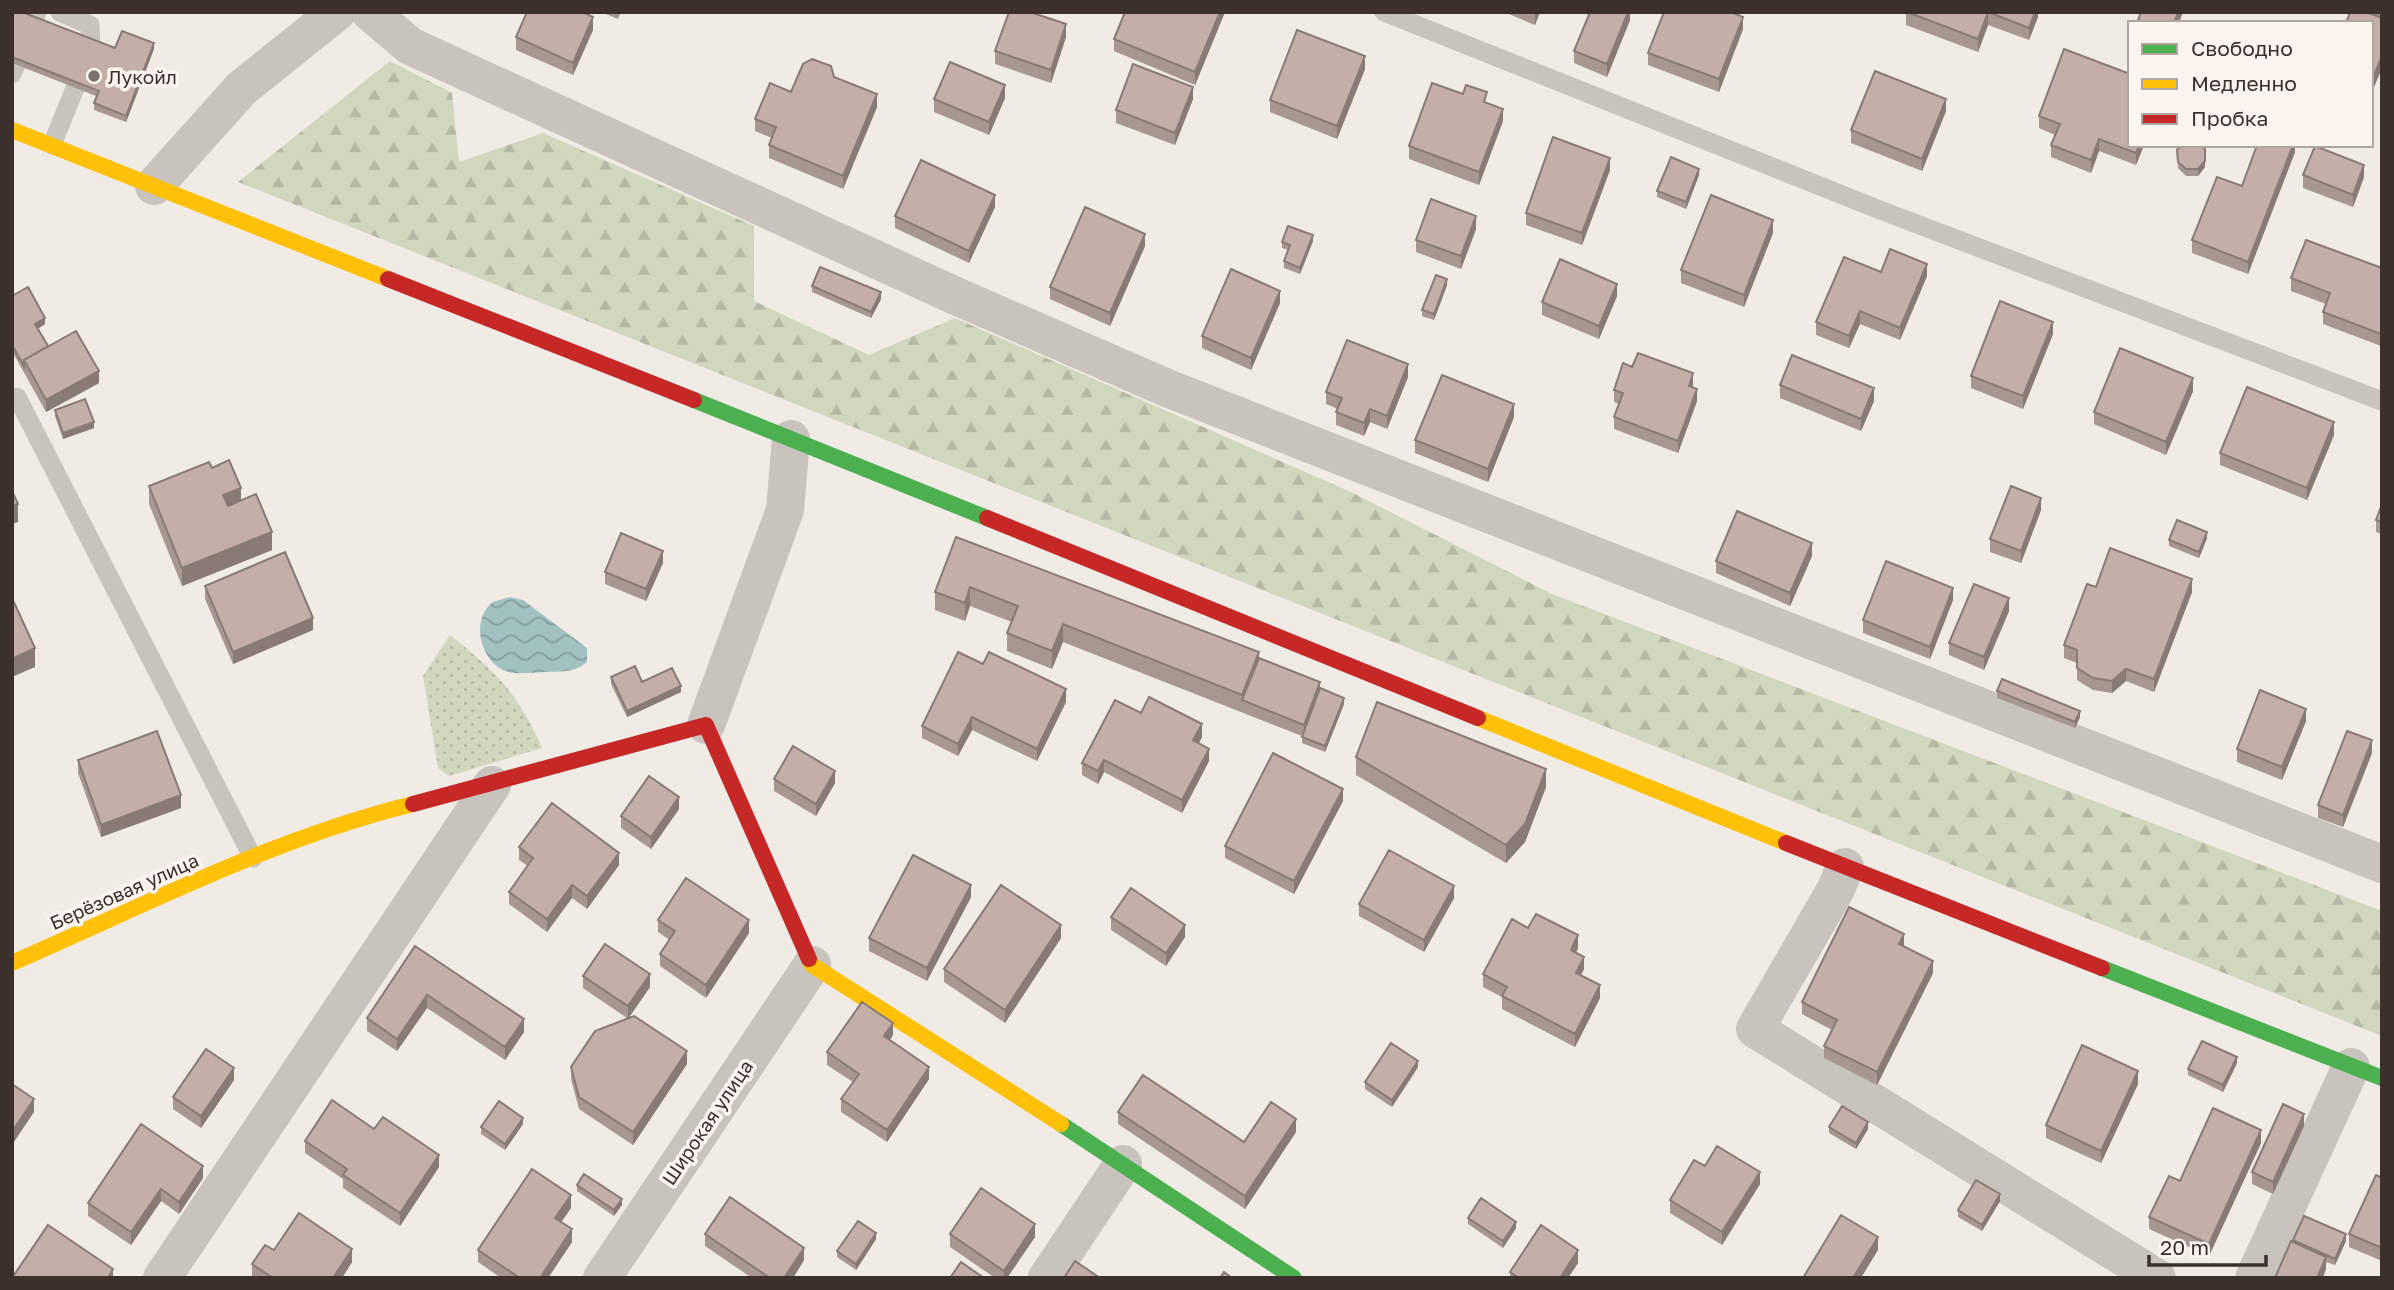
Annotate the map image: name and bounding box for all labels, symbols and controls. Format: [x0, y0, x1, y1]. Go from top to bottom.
legend [2128, 21, 2373, 147]
text: Свободно [2191, 35, 2293, 61]
place label: Лукойл [108, 65, 177, 88]
marker: Лукойл [86, 68, 102, 84]
text: Медленно [2191, 70, 2297, 96]
text: Пробка [2191, 105, 2269, 131]
street label: Берёзовая улица [46, 848, 202, 934]
street label: Широкая улица [657, 1055, 757, 1189]
scale bar [2149, 1224, 2266, 1268]
text: 20 m [2160, 1234, 2209, 1260]

